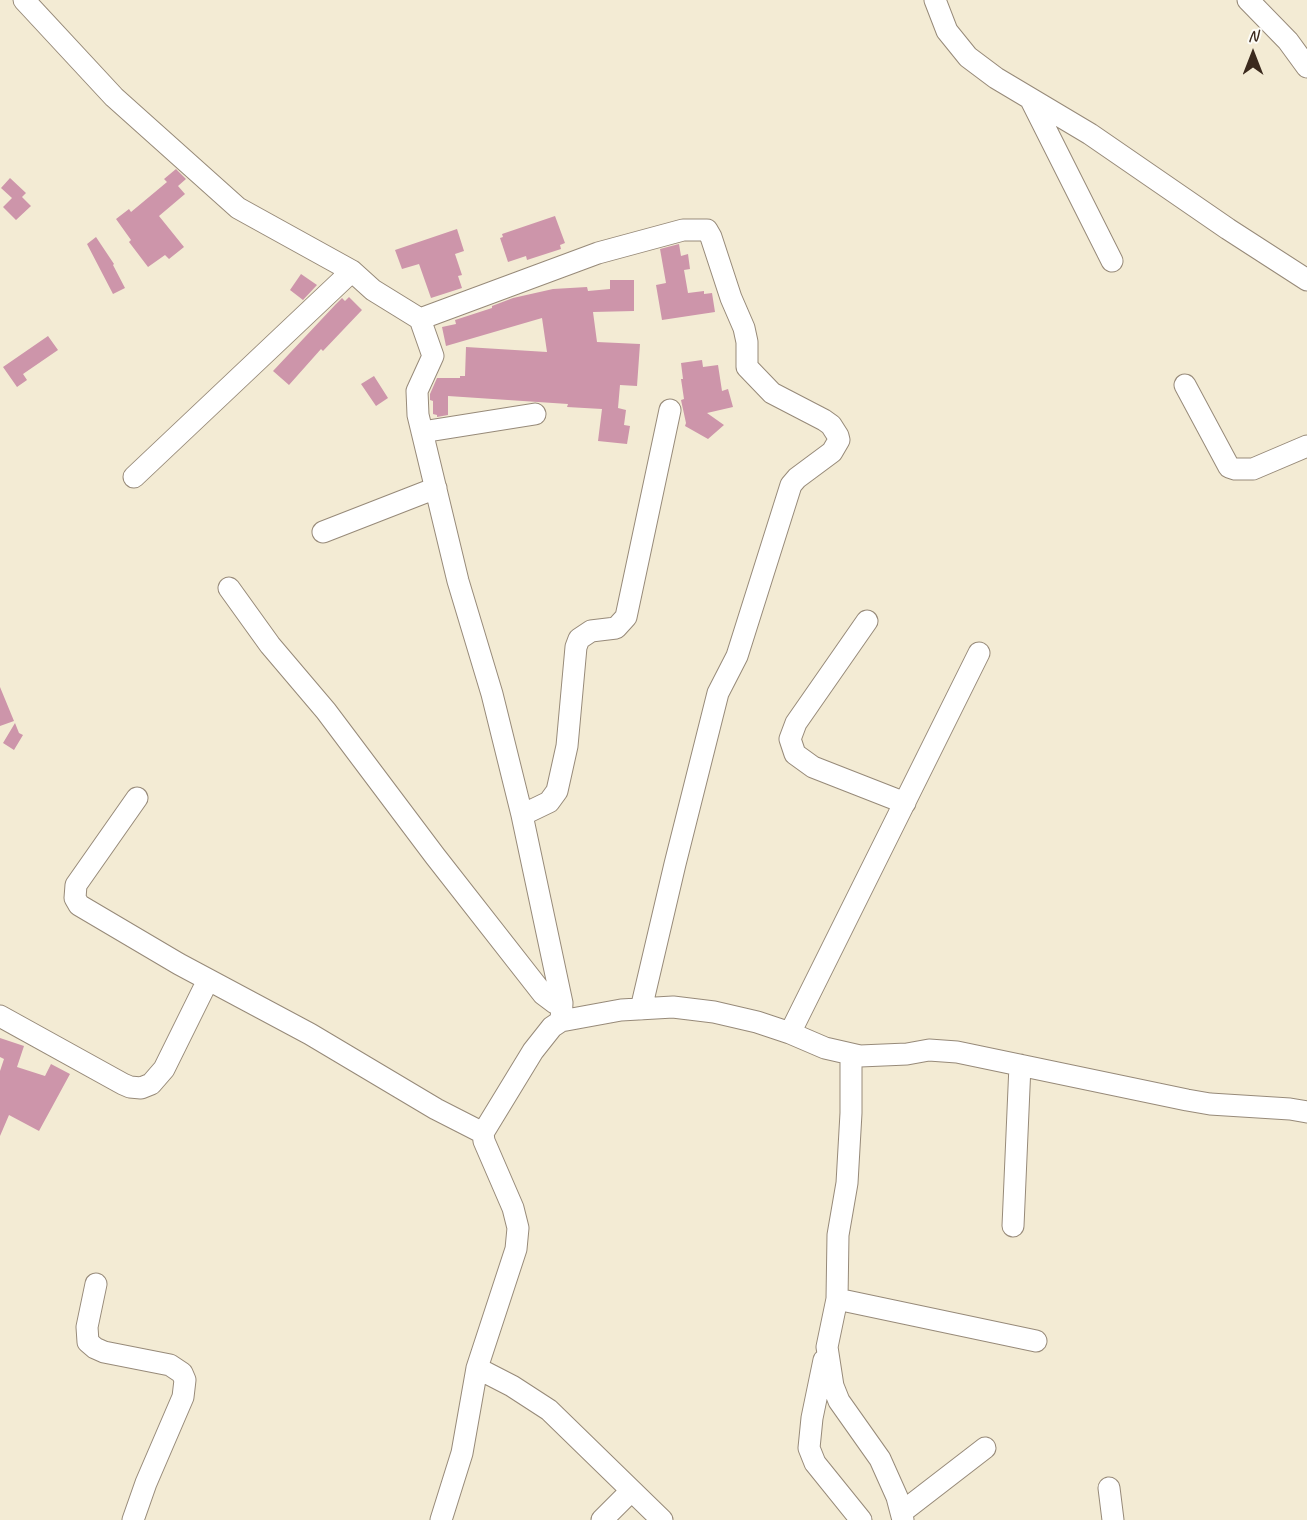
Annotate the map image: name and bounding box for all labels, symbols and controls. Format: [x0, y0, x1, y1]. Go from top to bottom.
north arrow [1223, 24, 1283, 84]
text: N [1248, 26, 1258, 46]

